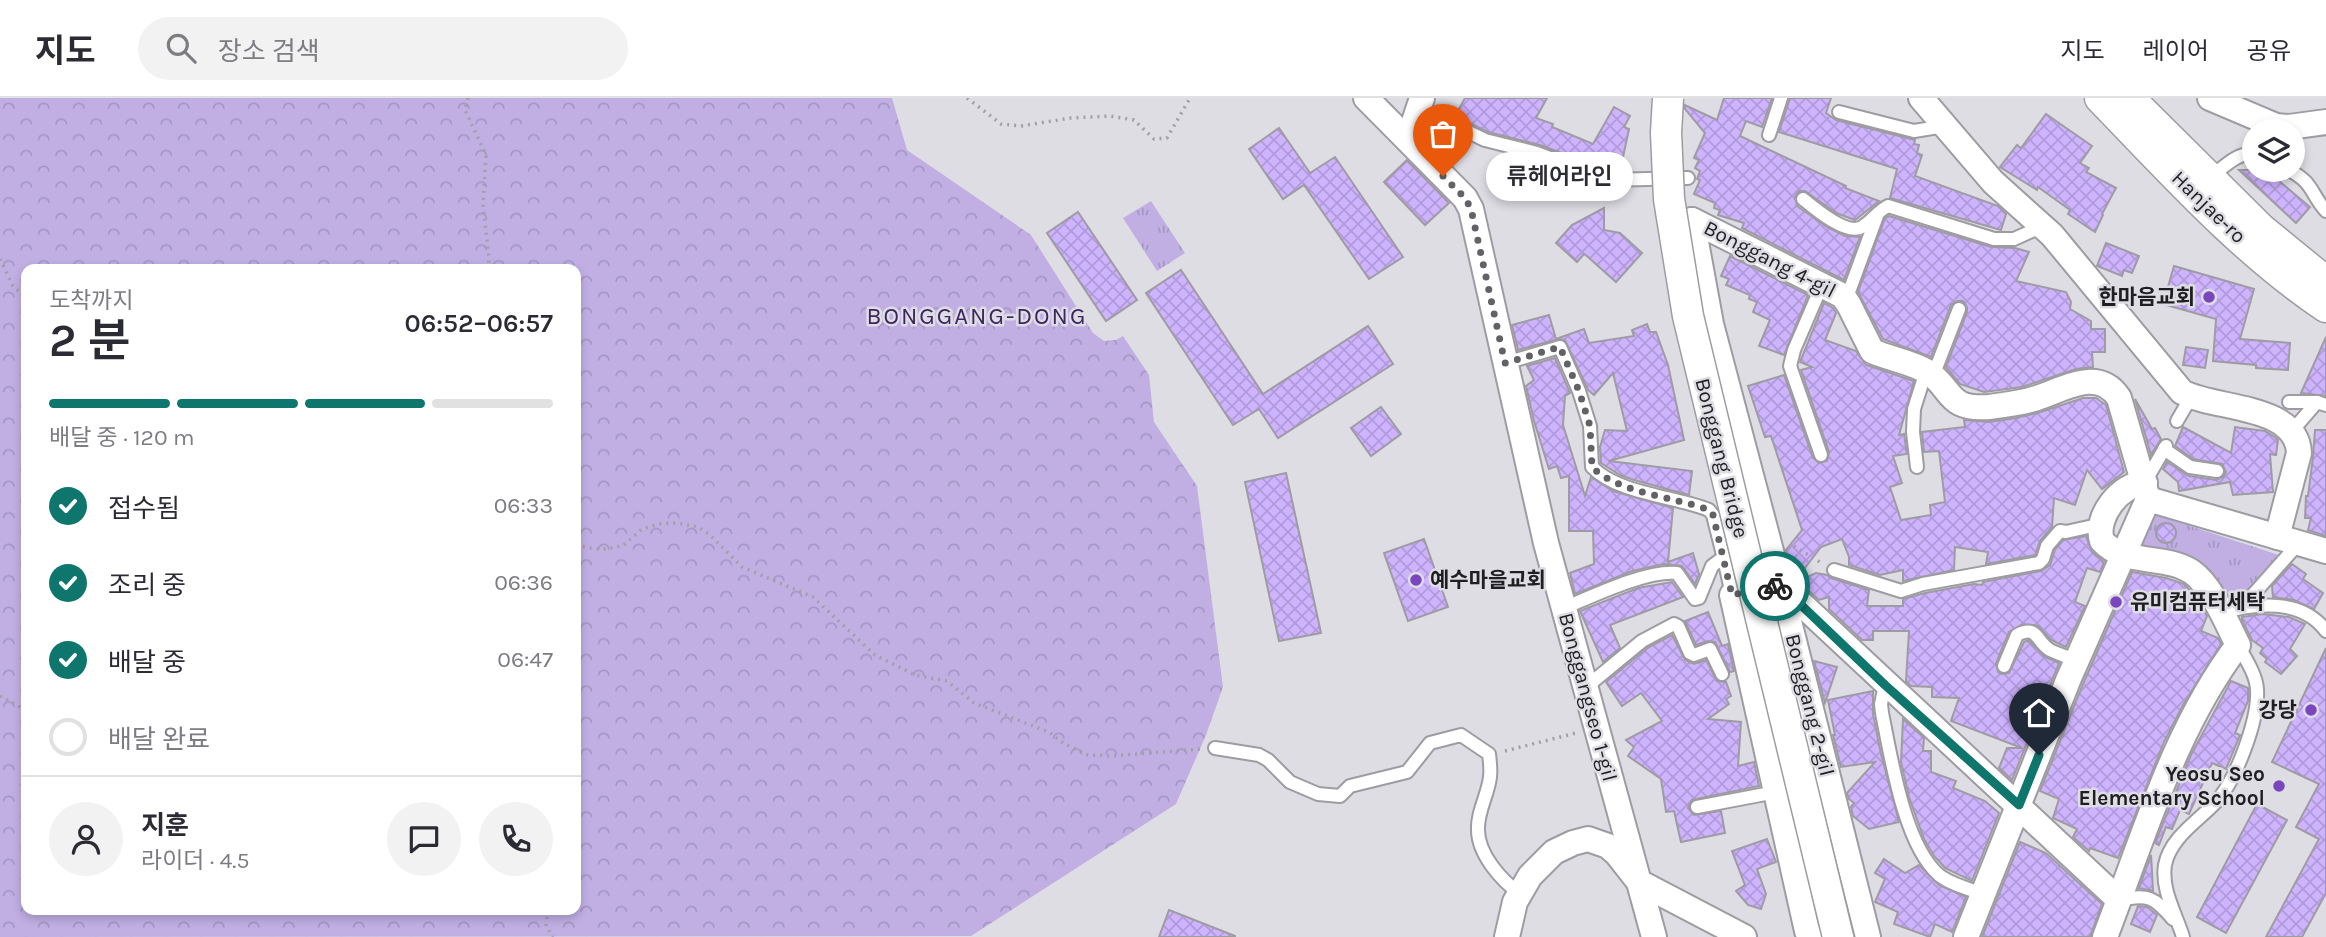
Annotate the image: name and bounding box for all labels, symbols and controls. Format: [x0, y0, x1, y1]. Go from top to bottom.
search box [138, 17, 628, 80]
icon: search [162, 29, 200, 67]
text: 지도 [35, 32, 96, 70]
text: 장소 검색 [218, 36, 320, 67]
text: 지도 [2060, 37, 2105, 65]
text: 레이어 [2143, 37, 2209, 65]
text: 공유 [2247, 37, 2291, 65]
pin [1413, 104, 1473, 176]
icon: bag [1424, 115, 1462, 153]
map controls [2242, 119, 2305, 182]
button: layers [2242, 119, 2305, 182]
callout: 류헤어라인 [1485, 152, 1632, 200]
text: 류헤어라인 [1507, 163, 1612, 190]
street label: Hanjae-ro [2167, 166, 2251, 248]
street label: Bonggang 4-gil [1700, 215, 1840, 303]
place label: 한마음교회 [2098, 285, 2195, 309]
text: 도착까지 [49, 287, 134, 314]
marker: 한마음교회 [2201, 289, 2217, 305]
district label: BONGGANG-DONG [867, 302, 1087, 330]
text: 06:52–06:57 [405, 308, 553, 339]
text: 2 분 [49, 314, 130, 368]
street label: Bonggang Bridge [1691, 376, 1753, 540]
text: 배달 중 · 120 m [49, 424, 195, 451]
icon: check [49, 487, 87, 525]
text: 06:33 [494, 492, 553, 519]
text: 접수됨 [108, 493, 180, 524]
courier [1740, 551, 1810, 621]
icon: check [49, 564, 87, 602]
icon: bike [1756, 567, 1794, 605]
place label: 예수마을교회 [1430, 568, 1546, 592]
text: 06:36 [494, 569, 553, 596]
text: 조리 중 [108, 570, 186, 601]
marker: 예수마을교회 [1408, 572, 1424, 588]
place label: 유미컴퓨터세탁 [2130, 590, 2265, 614]
marker: 유미컴퓨터세탁 [2108, 594, 2124, 610]
street label: Bonggangseo 1-gil [1554, 610, 1622, 784]
street label: Bonggang 2-gil [1781, 632, 1839, 778]
icon: check [49, 641, 87, 679]
text: 06:47 [497, 646, 553, 673]
text: 배달 중 [108, 647, 186, 678]
pin [2009, 683, 2069, 755]
icon: home [2020, 694, 2058, 732]
place label: 강당 [2258, 698, 2297, 722]
marker: 강당 [2303, 702, 2319, 718]
text: 배달 완료 [108, 724, 210, 755]
place label: Yeosu Seo Elementary School [2079, 762, 2265, 810]
marker: Yeosu Seo Elementary School [2271, 778, 2287, 794]
button: person [49, 802, 123, 876]
button: chat [387, 802, 461, 876]
button: phone [479, 802, 553, 876]
text: 지훈 [141, 810, 189, 841]
text: 라이더 · 4.5 [141, 847, 249, 874]

